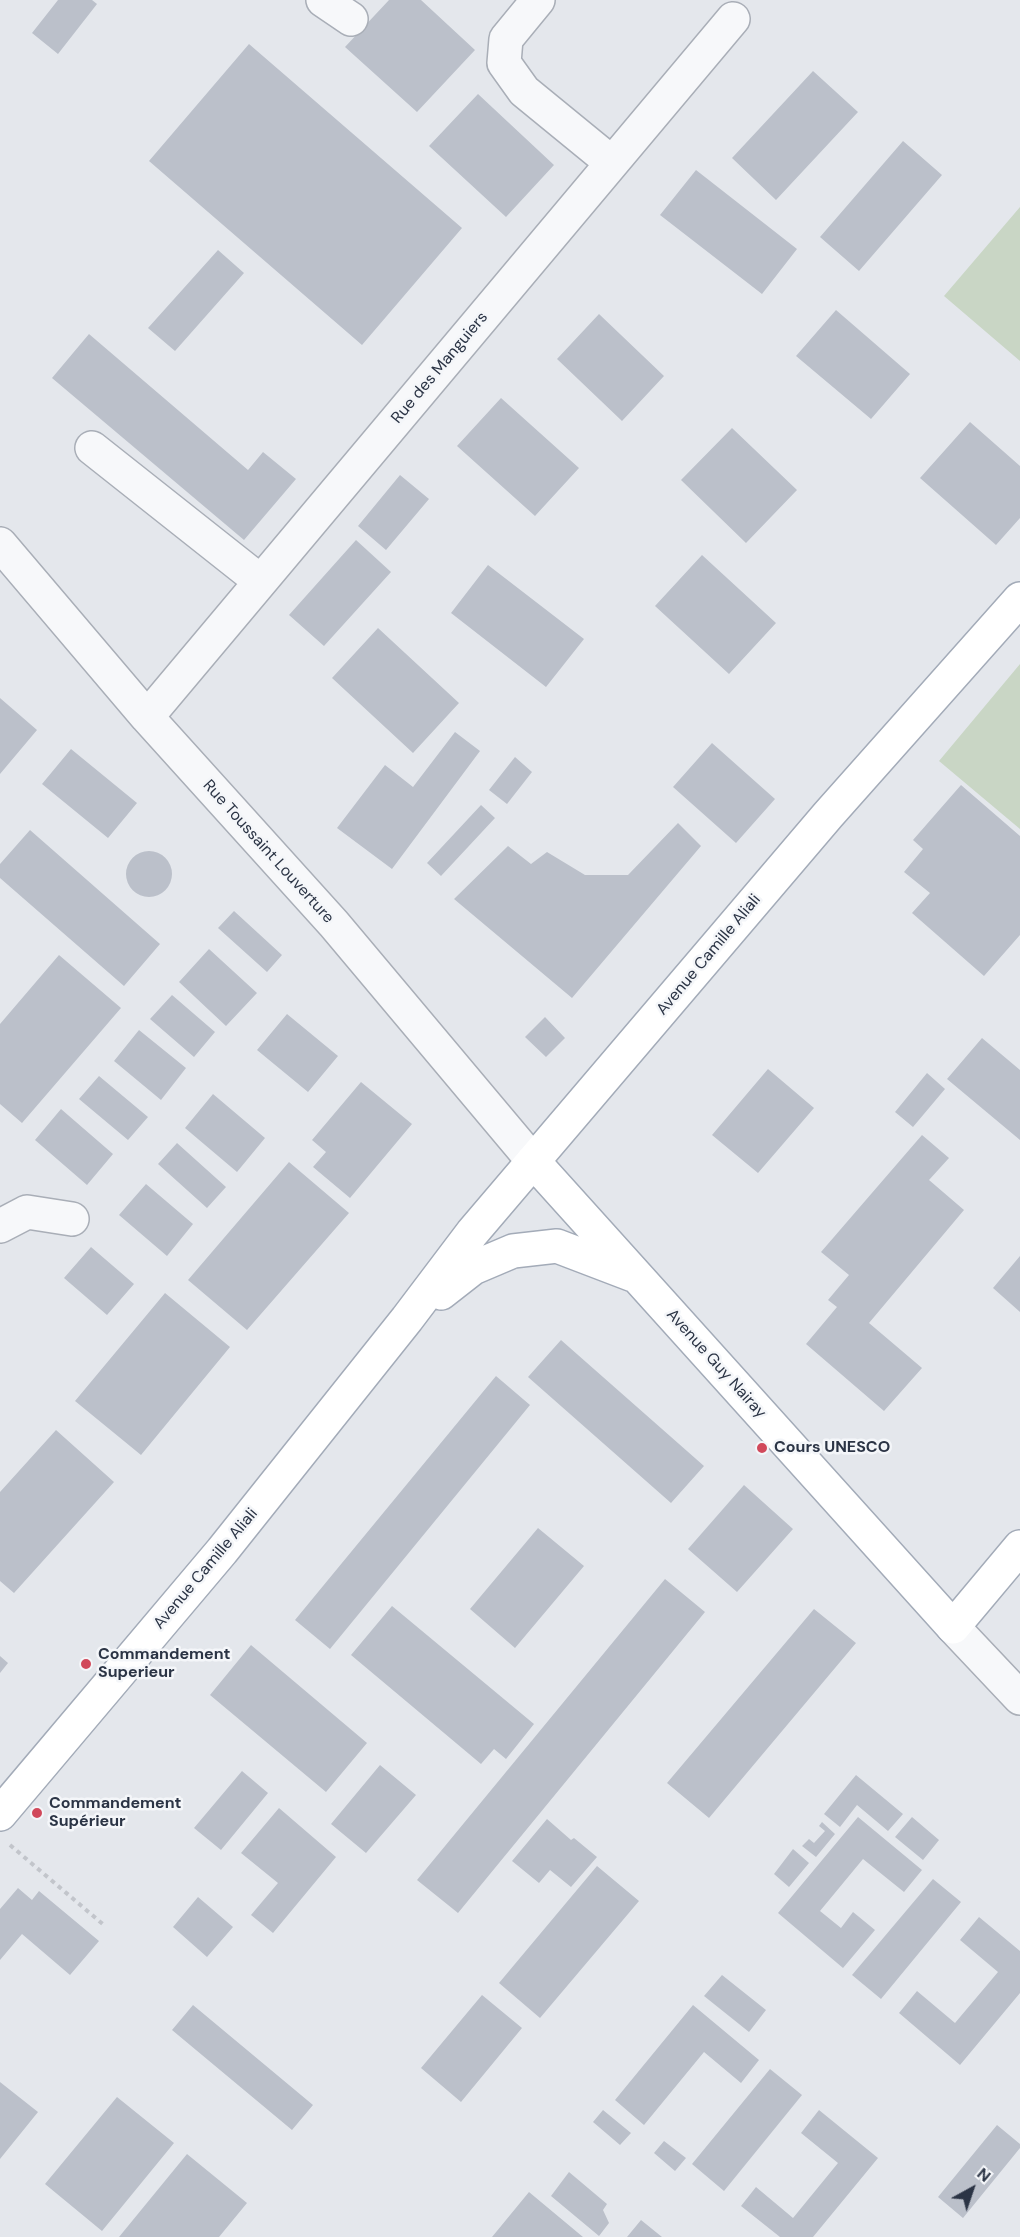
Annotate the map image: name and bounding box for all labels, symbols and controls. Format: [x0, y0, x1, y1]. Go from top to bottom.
street label: Rue des Manguiers [388, 308, 492, 428]
street label: Rue Toussaint Louverture [198, 776, 338, 928]
street label: Avenue Camille Aliali [653, 891, 765, 1019]
street label: Avenue Guy Nairay [662, 1306, 770, 1422]
place label: Cours UNESCO [774, 1438, 890, 1458]
marker: Cours UNESCO [755, 1441, 769, 1455]
street label: Avenue Camille Aliali [150, 1505, 262, 1633]
place label: Commandement Superieur [98, 1645, 231, 1683]
marker: Commandement Superieur [79, 1657, 93, 1671]
place label: Commandement Supérieur [49, 1794, 182, 1832]
marker: Commandement Supérieur [30, 1806, 44, 1820]
north arrow [942, 2159, 1002, 2219]
text: N [973, 2163, 995, 2187]

